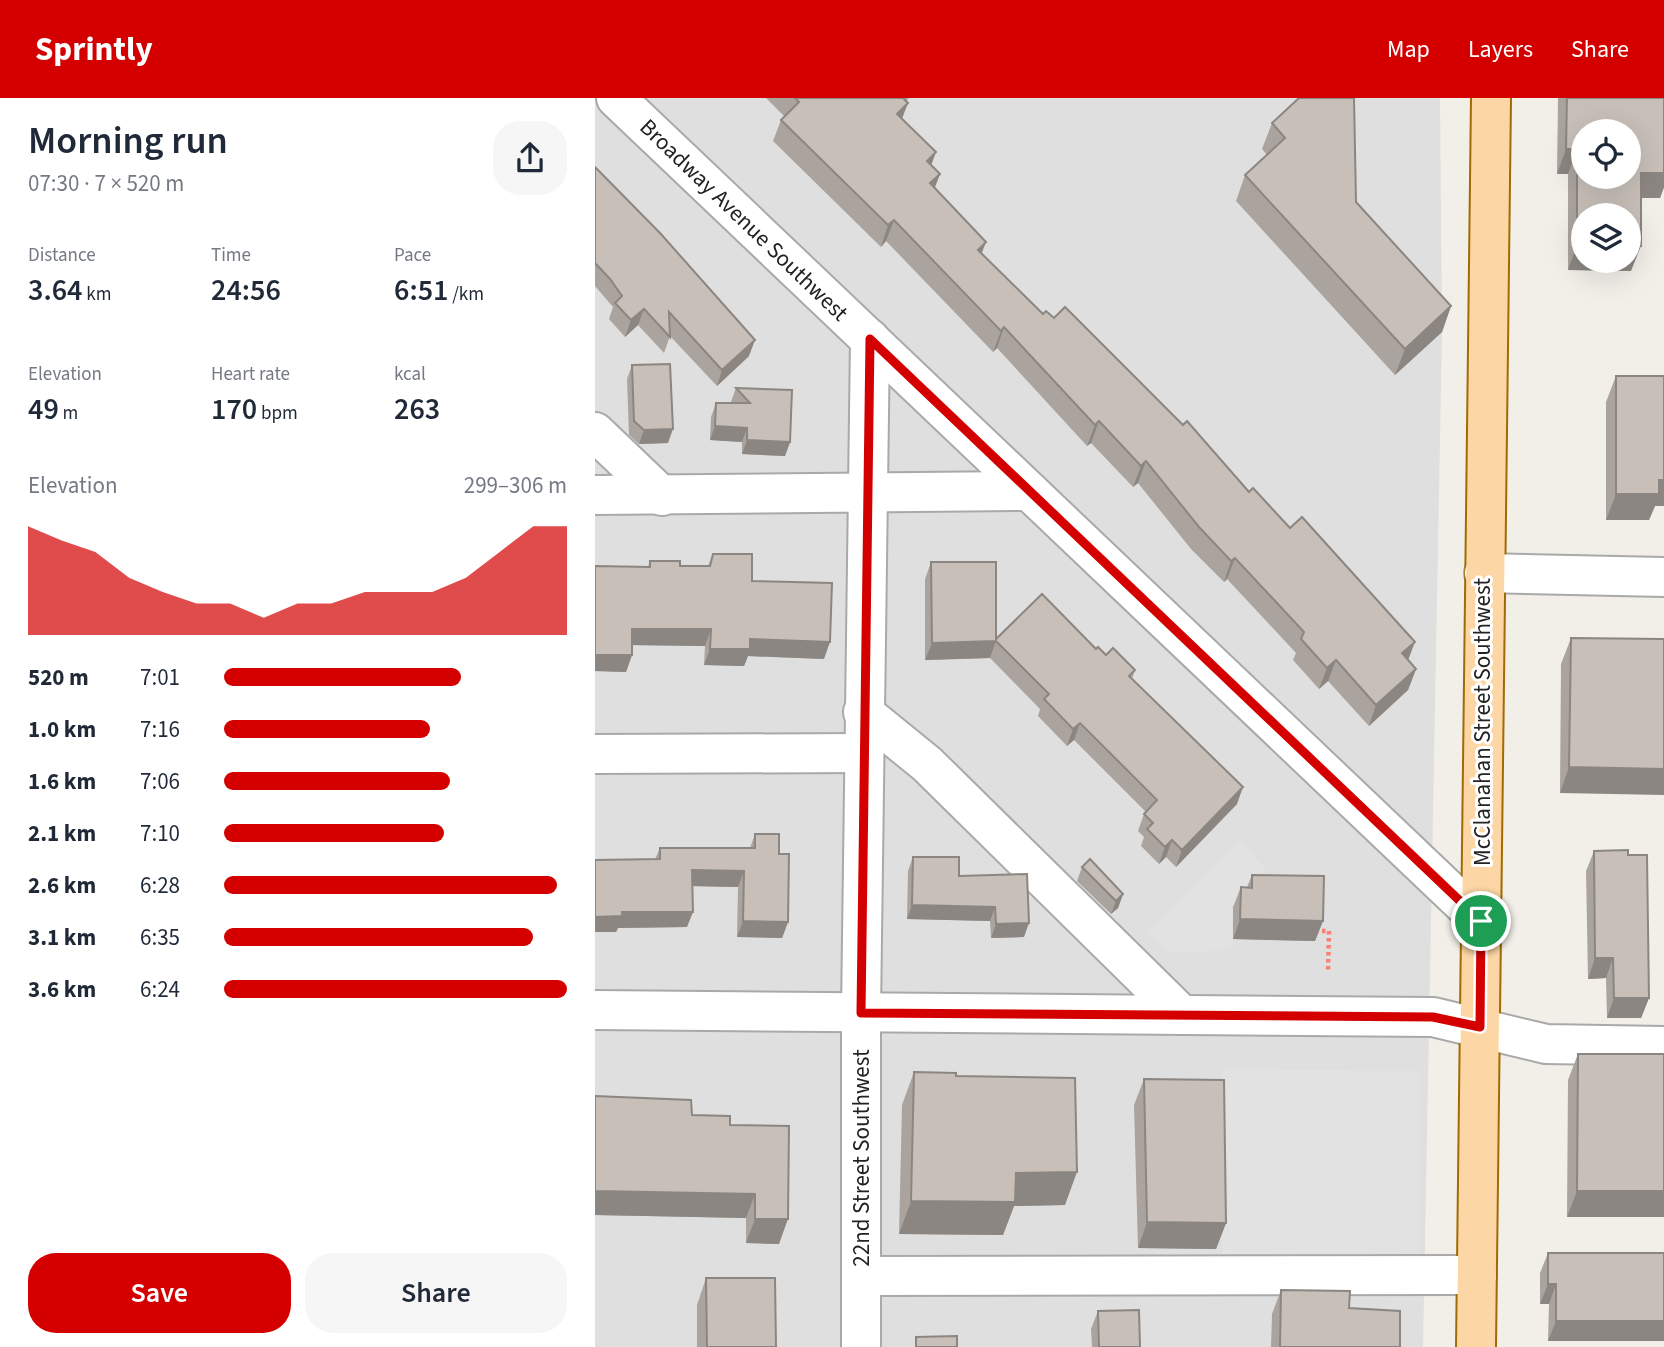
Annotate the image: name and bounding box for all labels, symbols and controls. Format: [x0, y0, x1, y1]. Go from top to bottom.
text: Sprintly [35, 26, 153, 73]
text: Map [1387, 32, 1430, 67]
text: Layers [1468, 32, 1533, 67]
text: Share [1571, 32, 1629, 67]
street label: Broadway Avenue Southwest [632, 111, 856, 329]
text: Morning run [28, 114, 228, 168]
map controls [1571, 119, 1641, 273]
button: locate [1571, 119, 1641, 189]
button: share [493, 121, 567, 195]
text: 07:30 · 7 × 520 m [28, 167, 184, 200]
button: layers [1571, 203, 1641, 273]
text: Distance [28, 242, 96, 269]
text: Time [211, 242, 251, 269]
text: Pace [394, 242, 431, 269]
text: 3.64 [28, 269, 82, 312]
text: 24:56 [211, 269, 281, 312]
text: 6:51 [394, 269, 448, 312]
text: km [82, 281, 111, 308]
text: /km [448, 281, 484, 308]
text: Elevation [28, 361, 102, 388]
text: Heart rate [211, 361, 290, 388]
text: kcal [394, 361, 426, 388]
text: 49 [28, 388, 59, 431]
text: 170 [211, 388, 257, 431]
text: 263 [394, 388, 440, 431]
text: m [59, 400, 78, 427]
text: bpm [257, 400, 298, 427]
text: Elevation [28, 469, 118, 502]
text: 299–306 m [464, 469, 567, 502]
street label: McClanahan Street Southwest [1466, 578, 1499, 866]
text: 520 m [28, 661, 89, 694]
text: 7:01 [140, 661, 180, 694]
text: 1.0 km [28, 713, 96, 746]
text: 7:16 [140, 713, 180, 746]
text: 1.6 km [28, 765, 96, 798]
text: 7:06 [140, 765, 180, 798]
text: 2.1 km [28, 817, 96, 850]
text: 7:10 [140, 817, 180, 850]
text: 2.6 km [28, 869, 96, 902]
text: 6:28 [140, 869, 180, 902]
pin [1451, 891, 1511, 951]
icon: arrive [1462, 902, 1500, 940]
text: 3.1 km [28, 921, 96, 954]
text: 6:35 [140, 921, 180, 954]
text: 3.6 km [28, 973, 96, 1006]
text: 6:24 [140, 973, 180, 1006]
street label: 22nd Street Southwest [845, 1049, 878, 1267]
button: Save [28, 1253, 291, 1333]
button: Share [305, 1253, 567, 1333]

